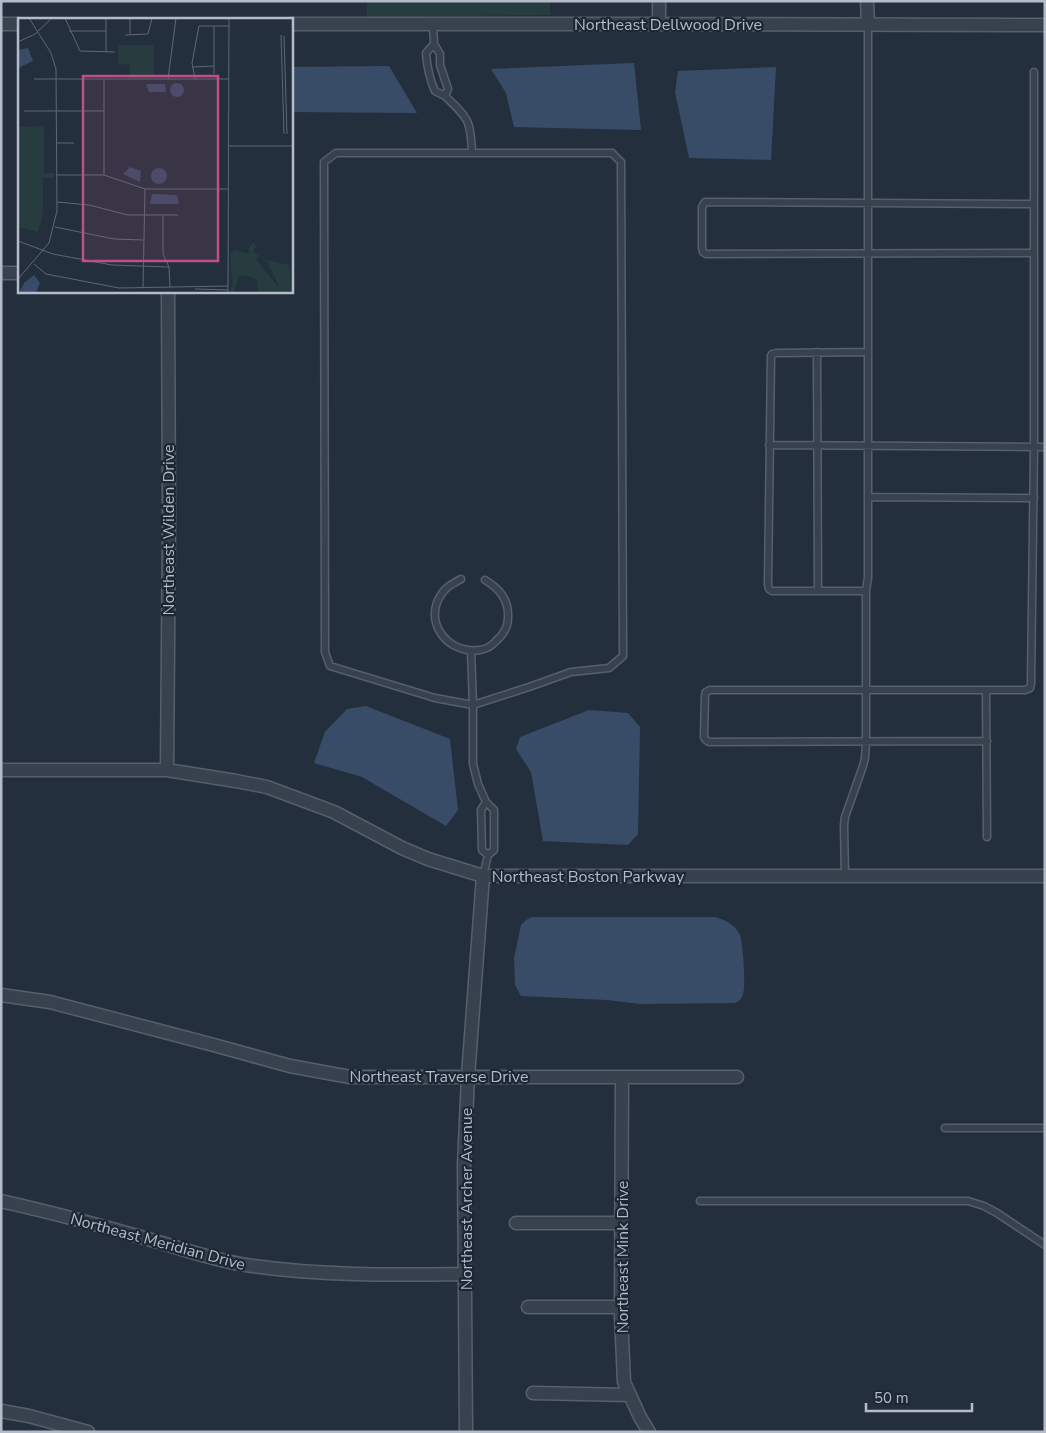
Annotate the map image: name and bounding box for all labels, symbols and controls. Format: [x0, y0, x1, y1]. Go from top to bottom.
street label: Northeast Dellwood Drive [574, 14, 762, 36]
inset map [18, 18, 292, 292]
street label: Northeast Wilden Drive [158, 445, 180, 615]
street label: Northeast Boston Parkway [492, 866, 685, 888]
street label: Northeast Traverse Drive [350, 1066, 528, 1088]
street label: Northeast Archer Avenue [456, 1108, 478, 1290]
street label: Northeast Mink Drive [612, 1181, 634, 1333]
street label: Northeast Meridian Drive [68, 1208, 248, 1276]
scale bar [866, 1380, 972, 1412]
text: 50 m [874, 1388, 909, 1408]

